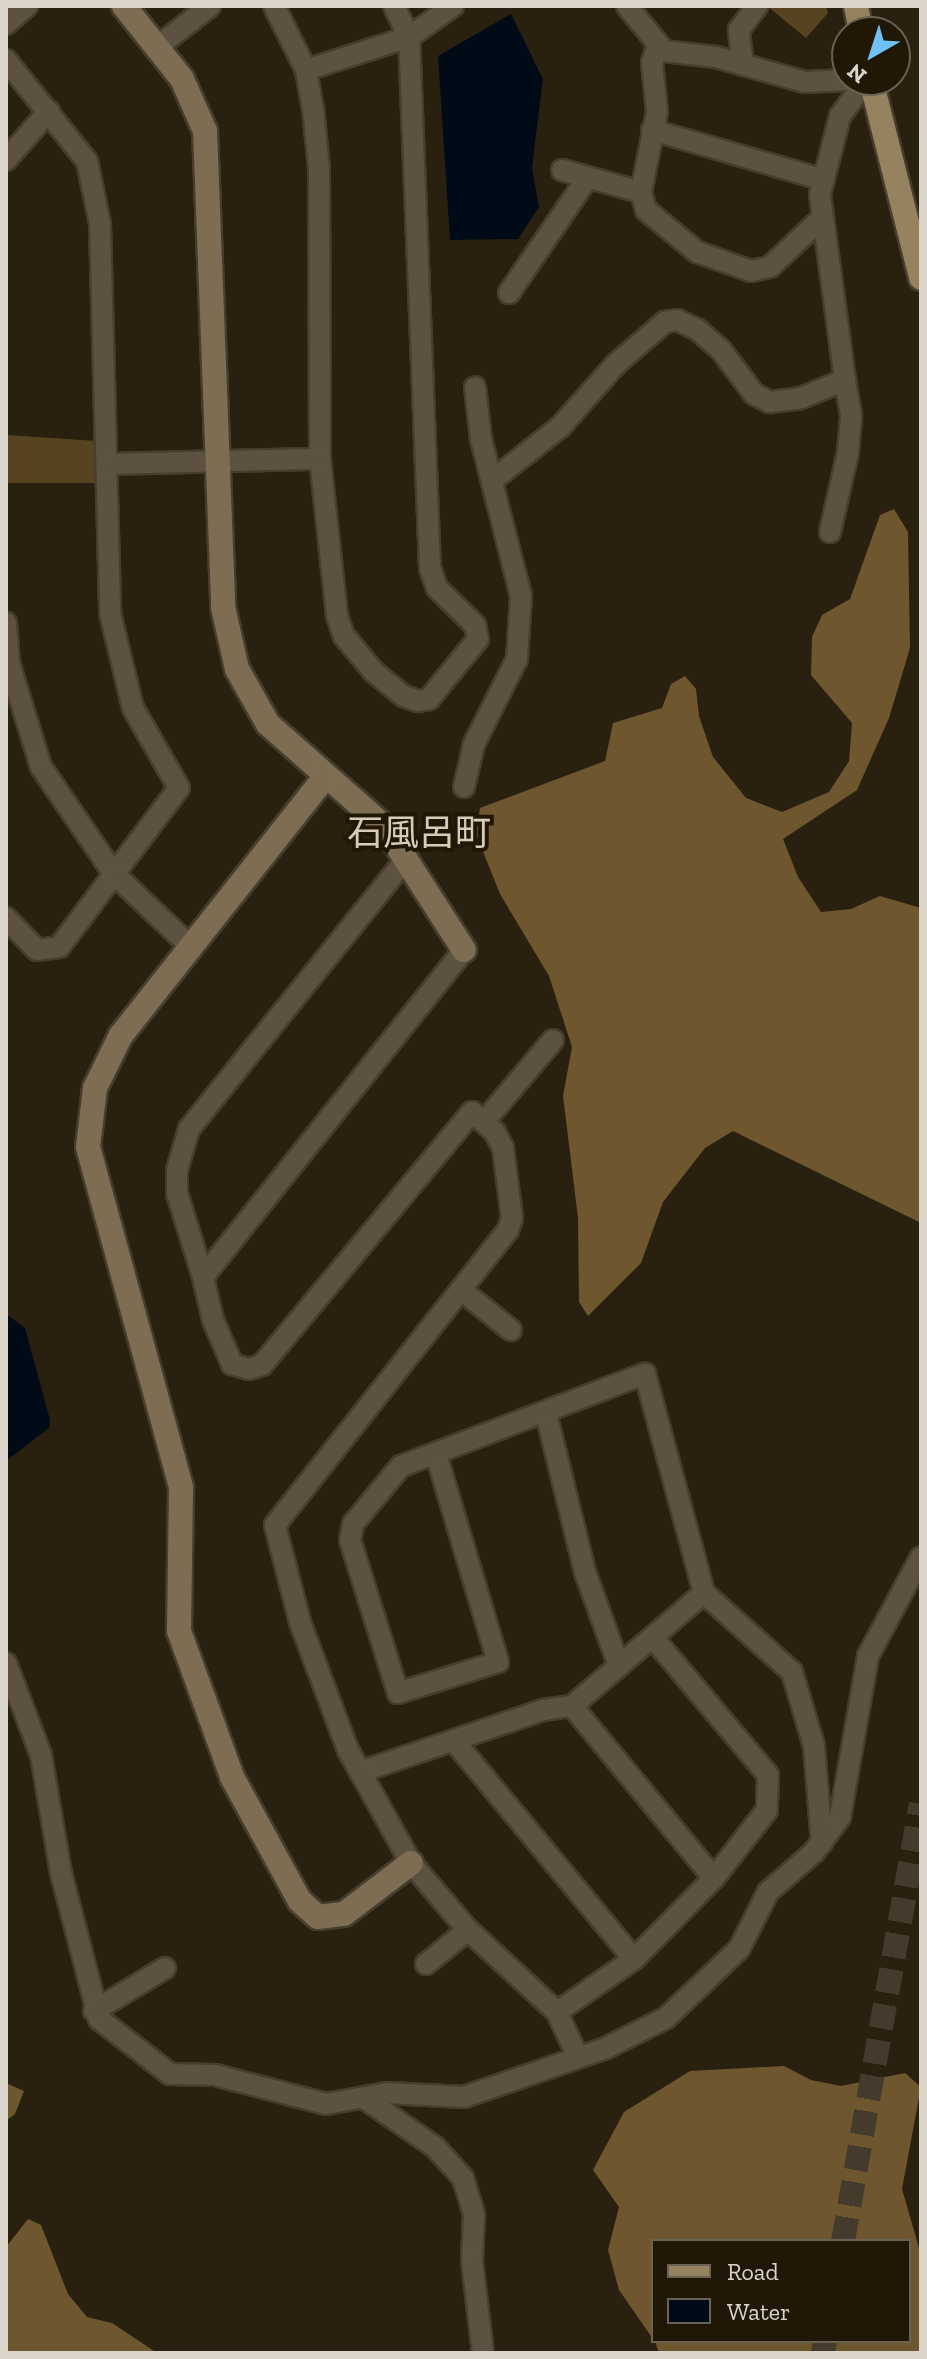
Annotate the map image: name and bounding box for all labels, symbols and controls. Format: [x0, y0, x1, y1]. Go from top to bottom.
north arrow [831, 16, 911, 96]
text: N [842, 58, 872, 89]
district label: 石風呂町 [347, 811, 491, 855]
legend [651, 2239, 911, 2343]
text: Road [727, 2257, 779, 2286]
text: Water [727, 2297, 790, 2326]

